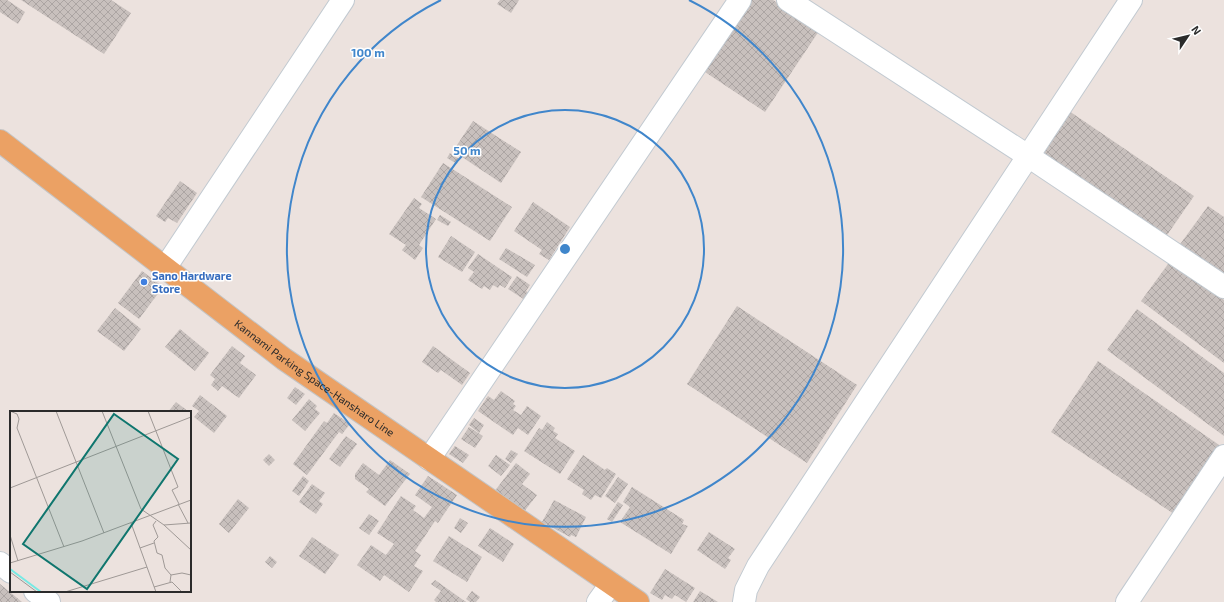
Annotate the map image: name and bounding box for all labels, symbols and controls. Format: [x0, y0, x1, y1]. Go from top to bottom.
north arrow [1168, 16, 1208, 56]
text: N [1189, 23, 1204, 37]
text: 100 m [351, 45, 385, 59]
text: 50 m [453, 143, 481, 157]
centre of rings [558, 242, 572, 256]
place label: Sano Hardware Store [152, 269, 232, 295]
marker: Sano Hardware Store [139, 277, 149, 287]
street label: Kannami Parking Space-Hansharo Line [232, 317, 397, 439]
inset map [10, 411, 191, 592]

